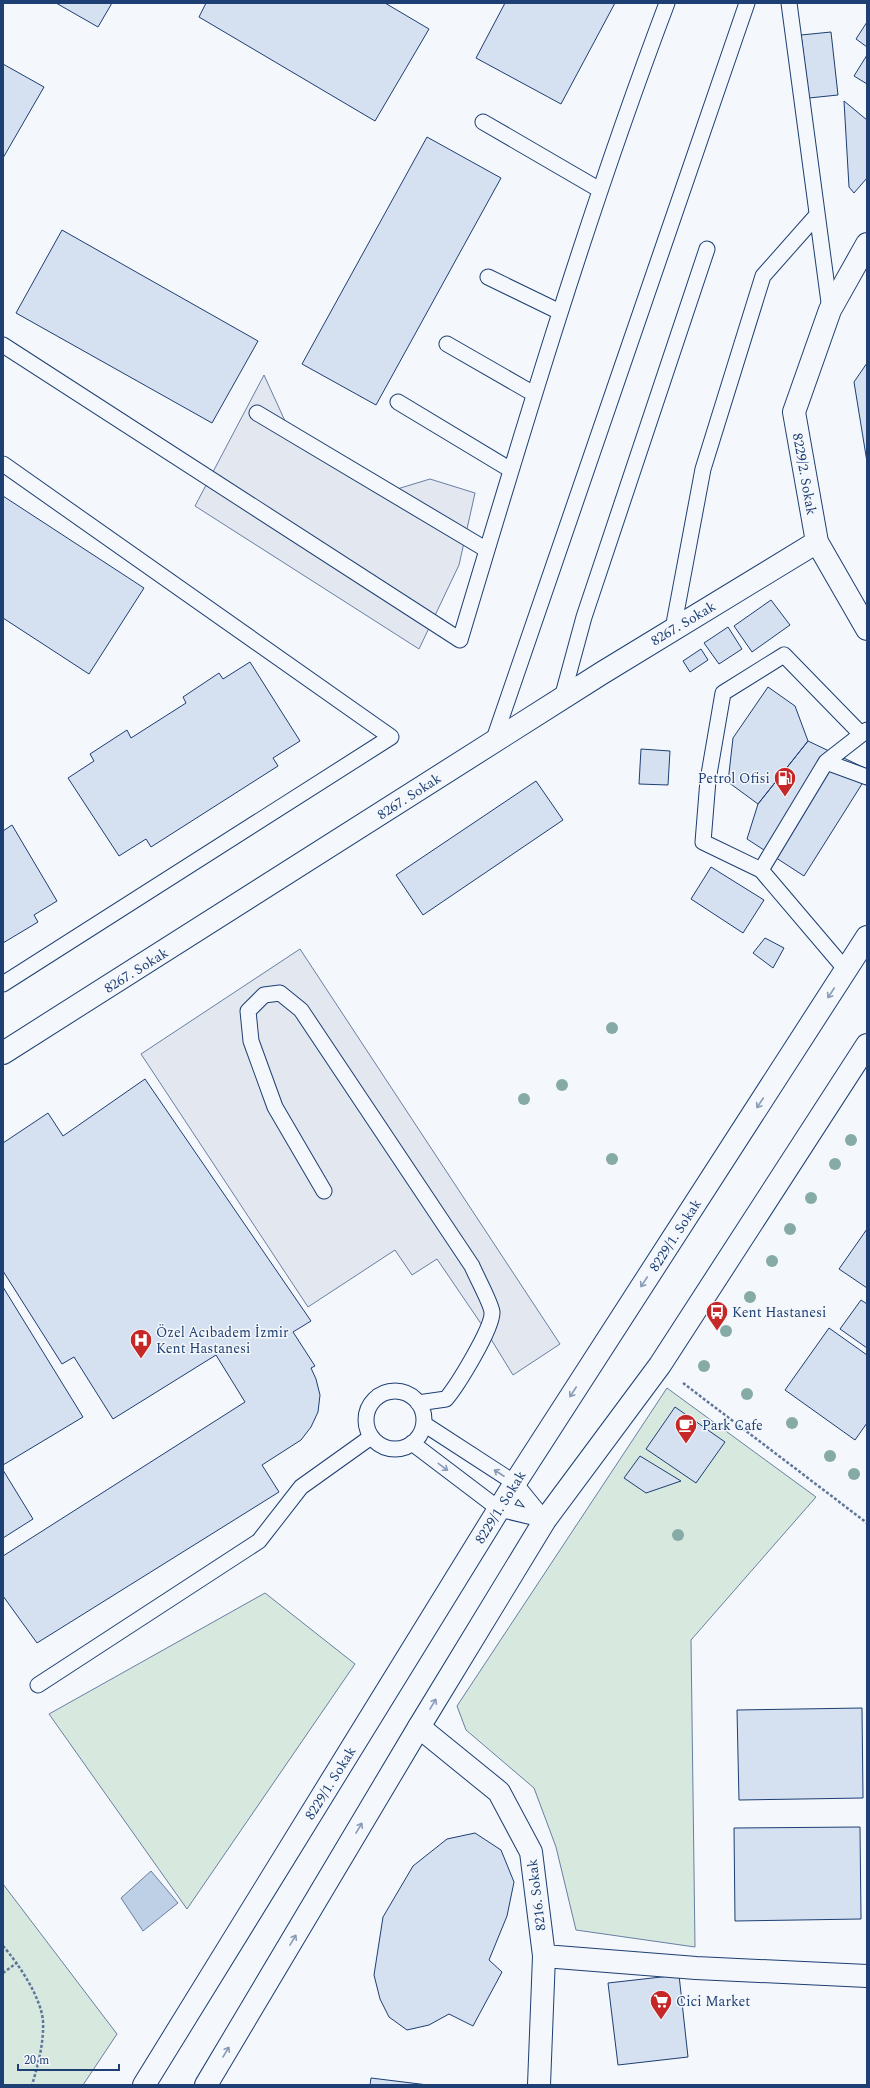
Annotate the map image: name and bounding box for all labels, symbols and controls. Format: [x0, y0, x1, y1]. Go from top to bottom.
street label: 8229/2. Sokak [787, 431, 822, 517]
street label: 8267. Sokak [647, 596, 720, 651]
fuel station icon: Petrol Ofisi [772, 765, 798, 798]
street label: 8267. Sokak [373, 768, 446, 825]
place label: Petrol Ofisi [698, 768, 770, 789]
street label: 8267. Sokak [100, 942, 173, 999]
one-way arrow [826, 988, 835, 999]
one-way arrow [756, 1097, 764, 1108]
street label: 8229/1. Sokak [644, 1195, 707, 1276]
one-way arrow [640, 1276, 648, 1287]
bus stop icon: Kent Hastanesi [704, 1299, 730, 1332]
place label: Kent Hastanesi [732, 1302, 826, 1323]
place label: Özel Acıbadem İzmir Kent Hastanesi [156, 1322, 289, 1359]
hospital icon: Özel Acıbadem İzmir Kent Hastanesi [128, 1327, 154, 1360]
one-way arrow [569, 1386, 578, 1397]
cafe icon: Park Cafe [673, 1412, 699, 1445]
place label: Park Cafe [702, 1415, 763, 1436]
one-way arrow [438, 1463, 449, 1471]
street label: 8229/1. Sokak [470, 1466, 531, 1548]
one-way arrow [493, 1468, 505, 1476]
one-way arrow [429, 1699, 437, 1710]
street label: 8229/1. Sokak [300, 1742, 361, 1824]
one-way arrow [356, 1822, 364, 1834]
street label: 8216. Sokak [522, 1858, 551, 1932]
one-way arrow [289, 1934, 297, 1946]
supermarket icon: Cici Market [648, 1988, 674, 2021]
place label: Cici Market [676, 1991, 750, 2012]
scale bar [18, 2046, 119, 2072]
one-way arrow [223, 2046, 231, 2058]
text: 20 m [24, 2051, 49, 2070]

